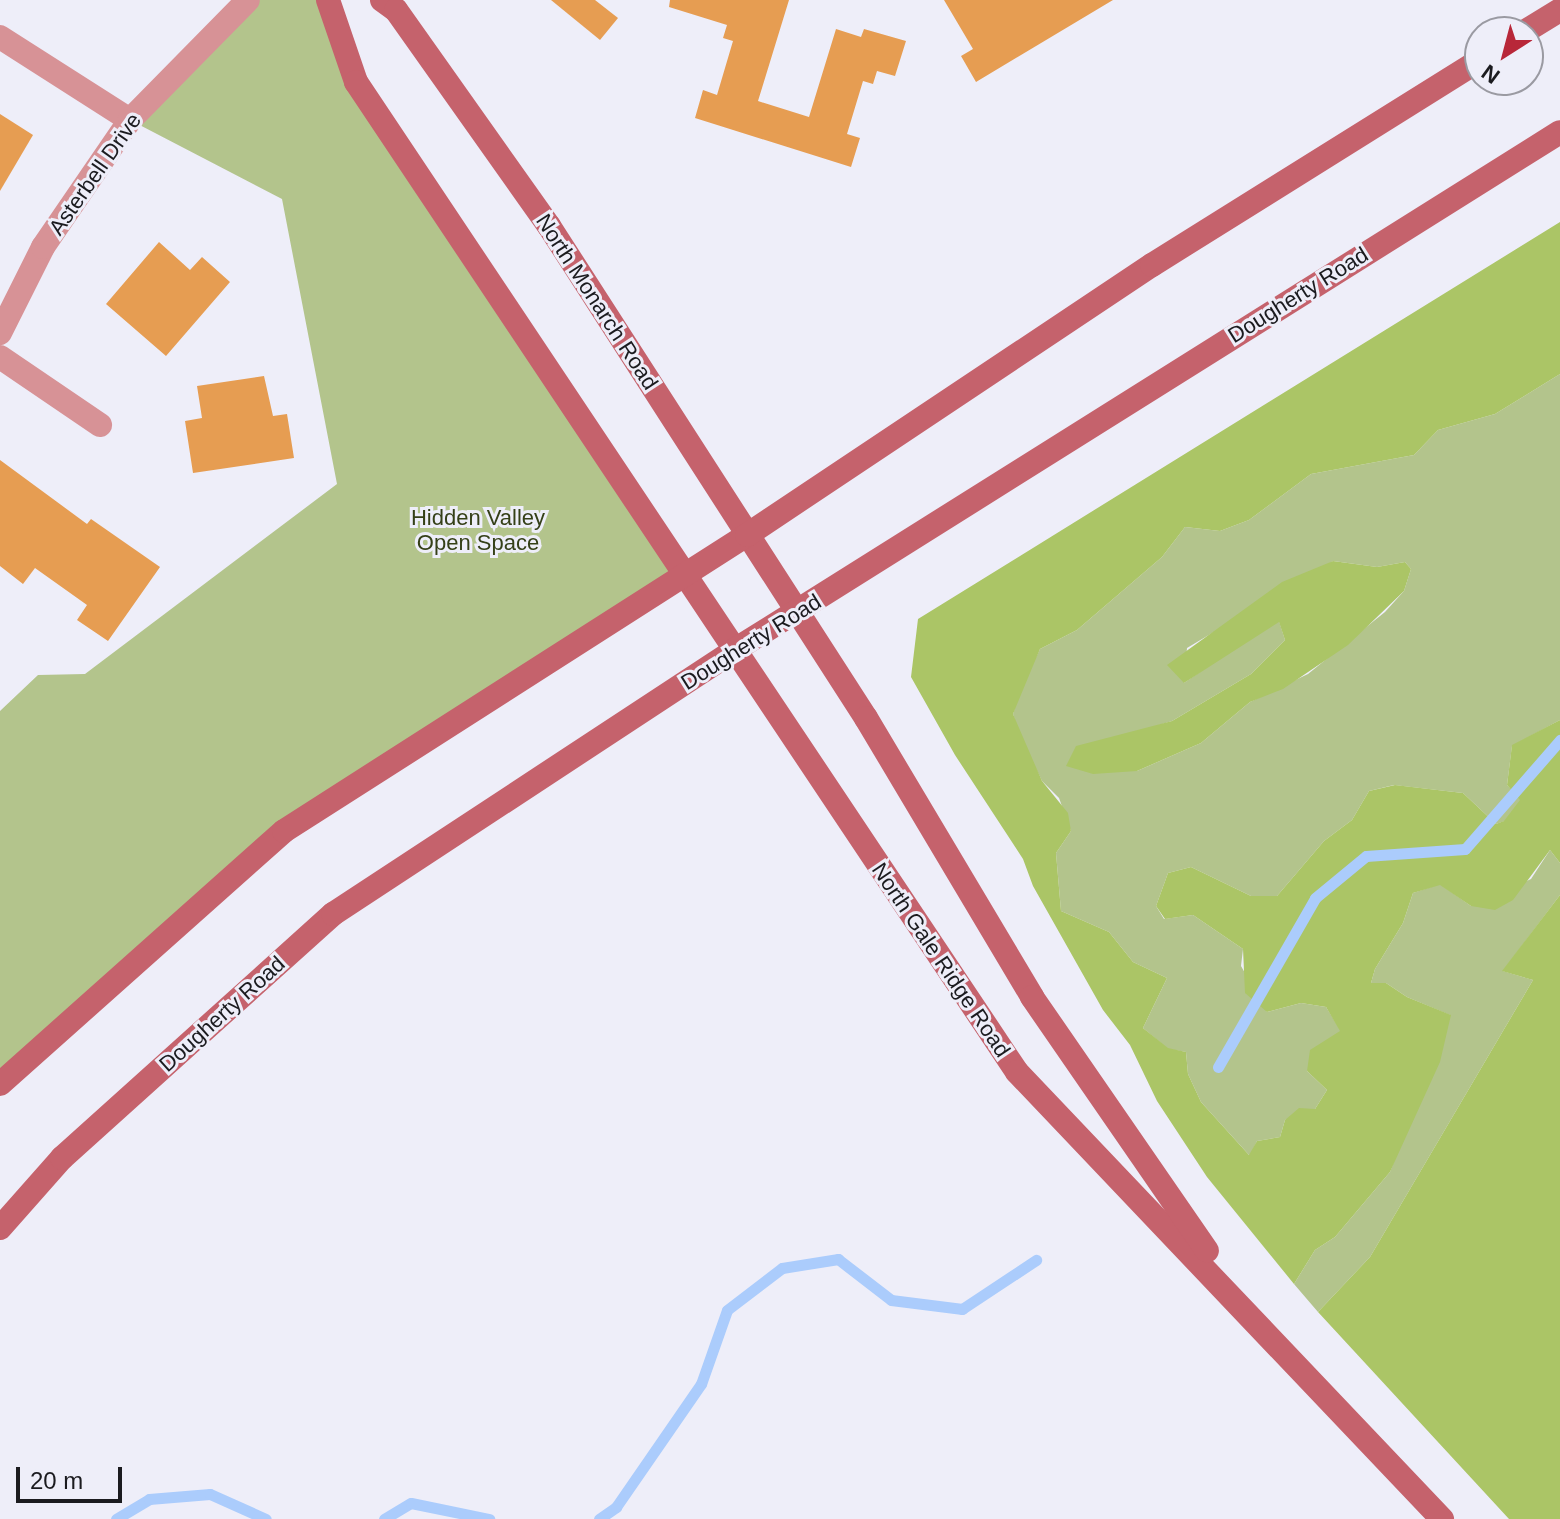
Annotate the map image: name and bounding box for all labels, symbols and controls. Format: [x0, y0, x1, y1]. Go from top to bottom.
north arrow [1464, 16, 1544, 96]
text: N [1477, 59, 1505, 89]
street label: Asterbell Drive [43, 108, 147, 240]
street label: North Monarch Road [530, 209, 664, 395]
street label: Dougherty Road [1223, 241, 1373, 349]
park label: Hidden Valley Open Space [411, 504, 545, 556]
street label: Dougherty Road [676, 588, 826, 696]
street label: North Gale Ridge Road [866, 858, 1016, 1062]
street label: Dougherty Road [154, 951, 290, 1077]
scale bar [20, 1451, 126, 1501]
text: 20 m [30, 1467, 83, 1494]

